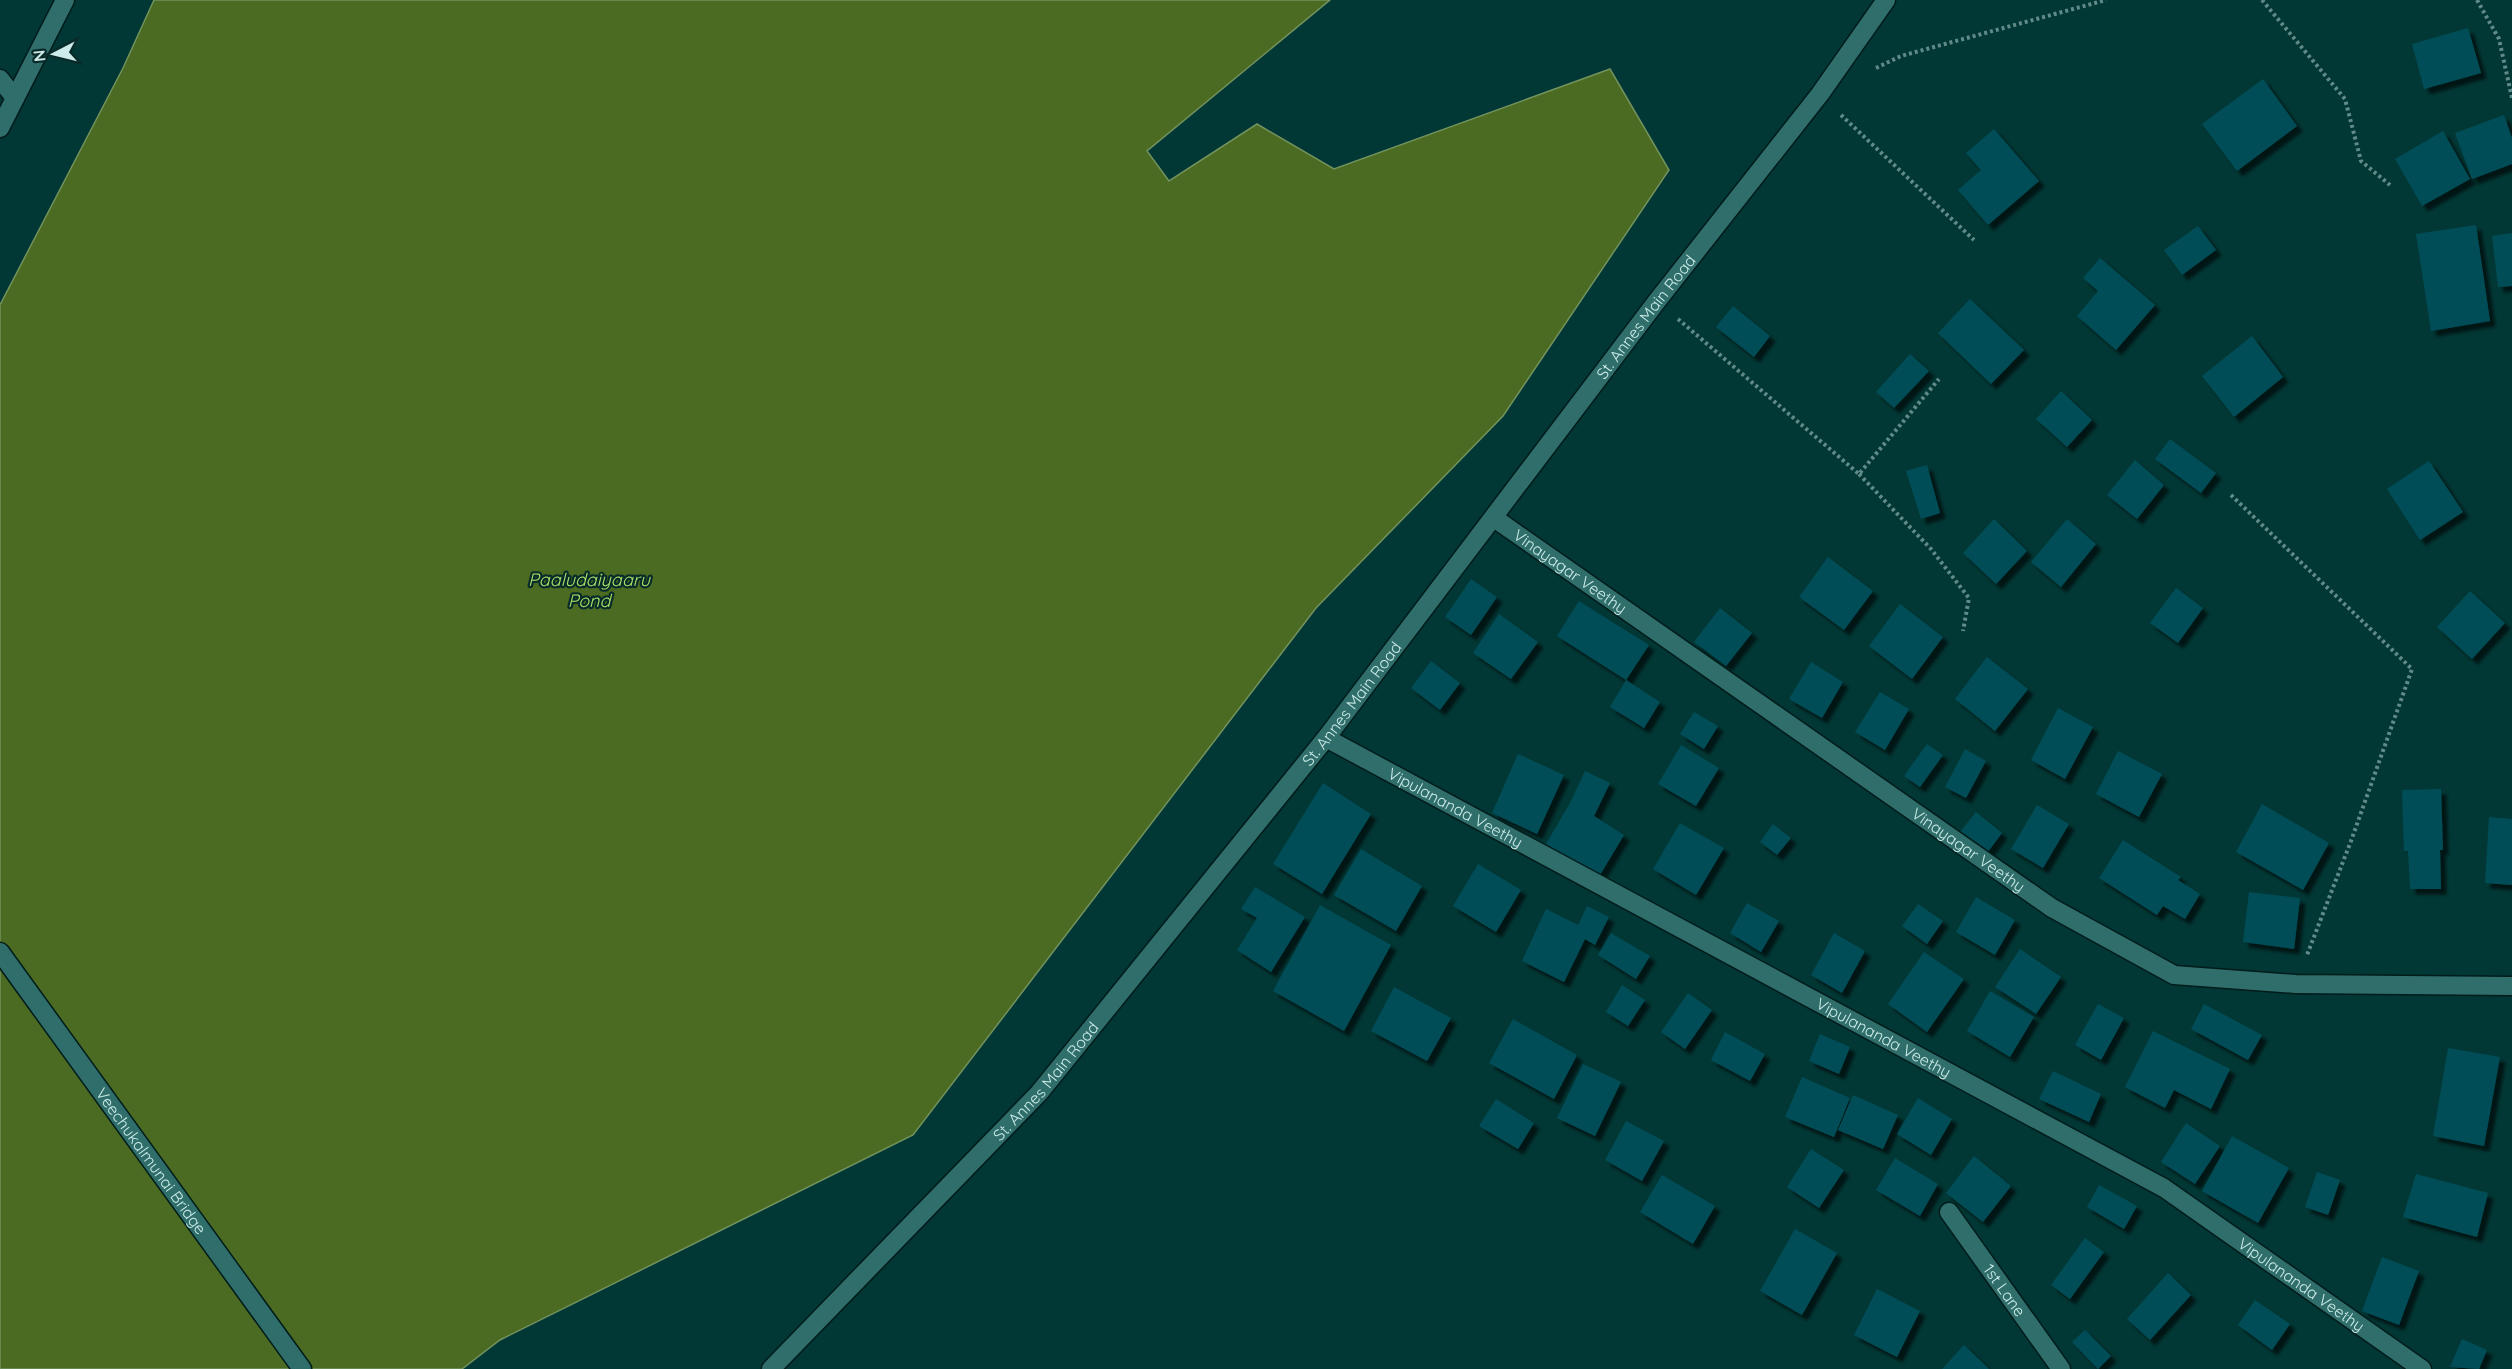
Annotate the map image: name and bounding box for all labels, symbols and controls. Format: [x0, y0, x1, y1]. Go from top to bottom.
north arrow [24, 24, 84, 84]
text: N [28, 49, 50, 63]
street label: St. Annes Main Road [1592, 251, 1700, 383]
street label: Vinayagar Veethy [1510, 525, 1631, 618]
water label: Paaludaiyaaru Pond [528, 568, 652, 612]
street label: St. Annes Main Road [1298, 638, 1405, 770]
street label: Vipulananda Veethy [1385, 763, 1526, 852]
street label: Vinayagar Veethy [1908, 803, 2029, 896]
street label: Vipulananda Veethy [1813, 993, 1955, 1082]
street label: St. Annes Main Road [988, 1018, 1103, 1145]
street label: Veechukalmunai Bridge [92, 1084, 211, 1238]
street label: Vipulananda Veethy [2234, 1233, 2369, 1336]
street label: 1st Lane [1979, 1260, 2030, 1320]

